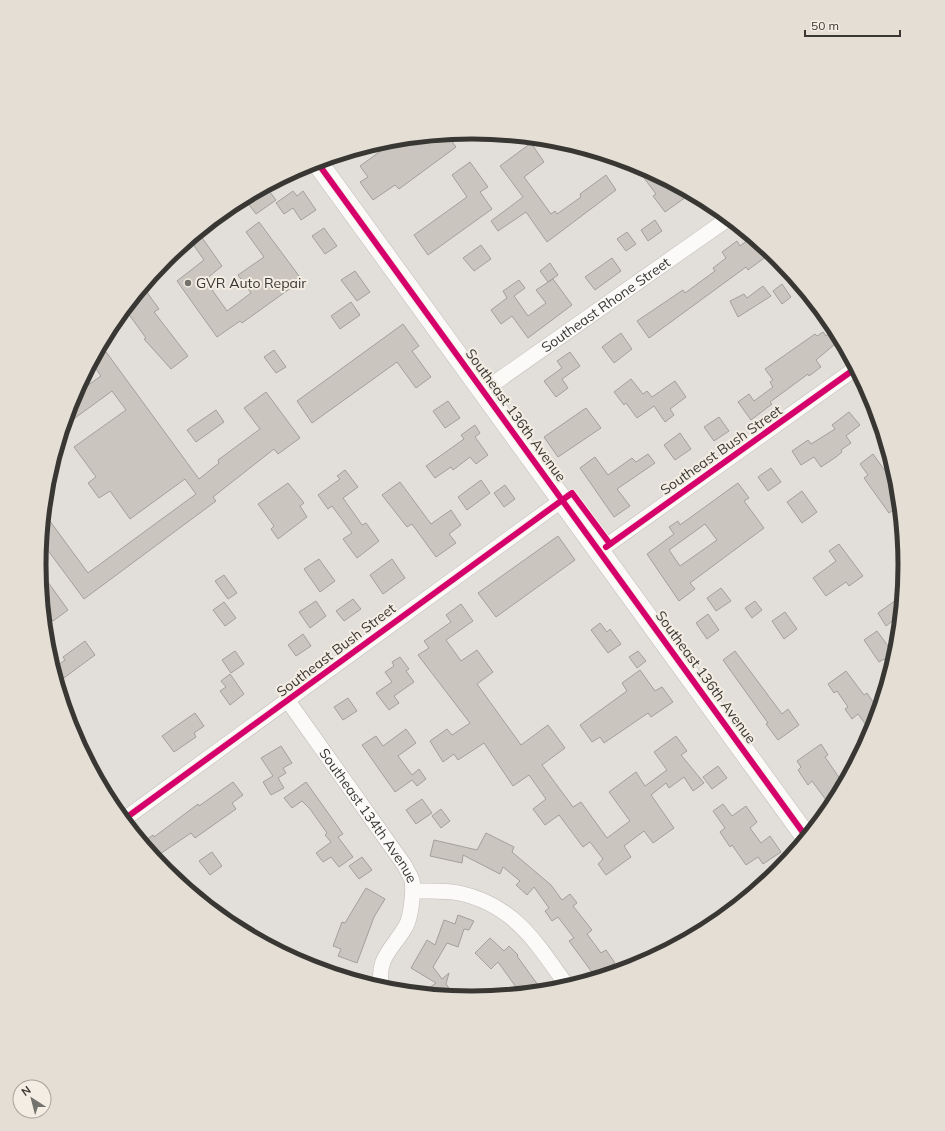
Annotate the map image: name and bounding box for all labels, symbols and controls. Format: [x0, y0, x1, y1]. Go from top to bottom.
scale bar [805, 12, 900, 38]
text: 50 m [811, 18, 839, 33]
street label: Southeast Rhone Street [538, 253, 674, 356]
place label: GVR Auto Repair [196, 274, 307, 292]
marker: GVR Auto Repair [183, 278, 193, 288]
street label: Southeast 136th Avenue [462, 345, 570, 485]
street label: Southeast Bush Street [657, 401, 785, 499]
street label: Southeast Bush Street [273, 599, 399, 701]
street label: Southeast 136th Avenue [652, 607, 760, 747]
street label: Southeast 134th Avenue [315, 745, 421, 886]
north arrow [12, 1079, 52, 1119]
text: N [19, 1083, 34, 1099]

